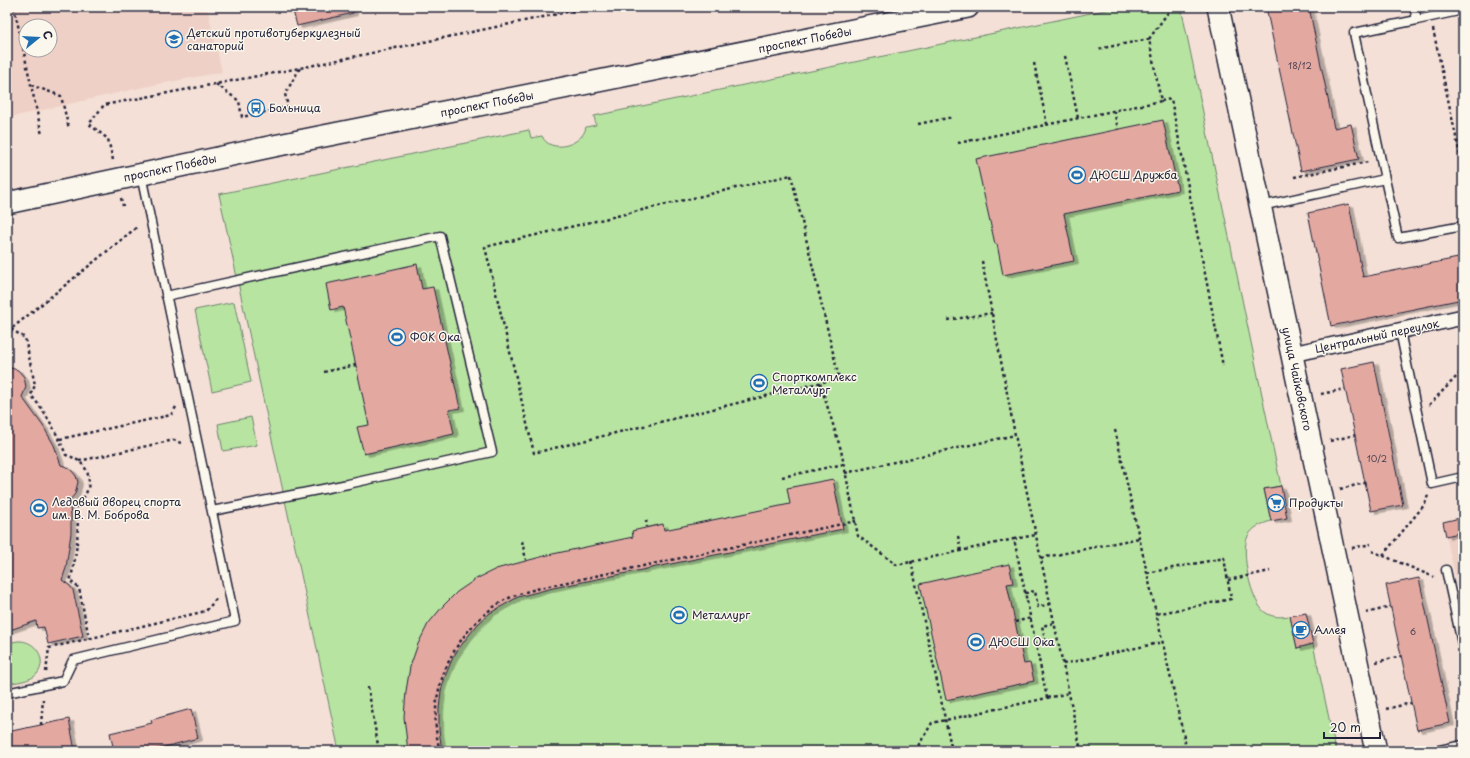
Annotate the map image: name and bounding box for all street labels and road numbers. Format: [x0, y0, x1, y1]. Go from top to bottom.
street label: проспект Победы [757, 22, 853, 57]
street label: проспект Победы [439, 86, 535, 121]
street label: проспект Победы [122, 149, 218, 186]
street label: Центральный переулок [1313, 314, 1441, 357]
street label: улица Чайковского [1278, 325, 1317, 432]

